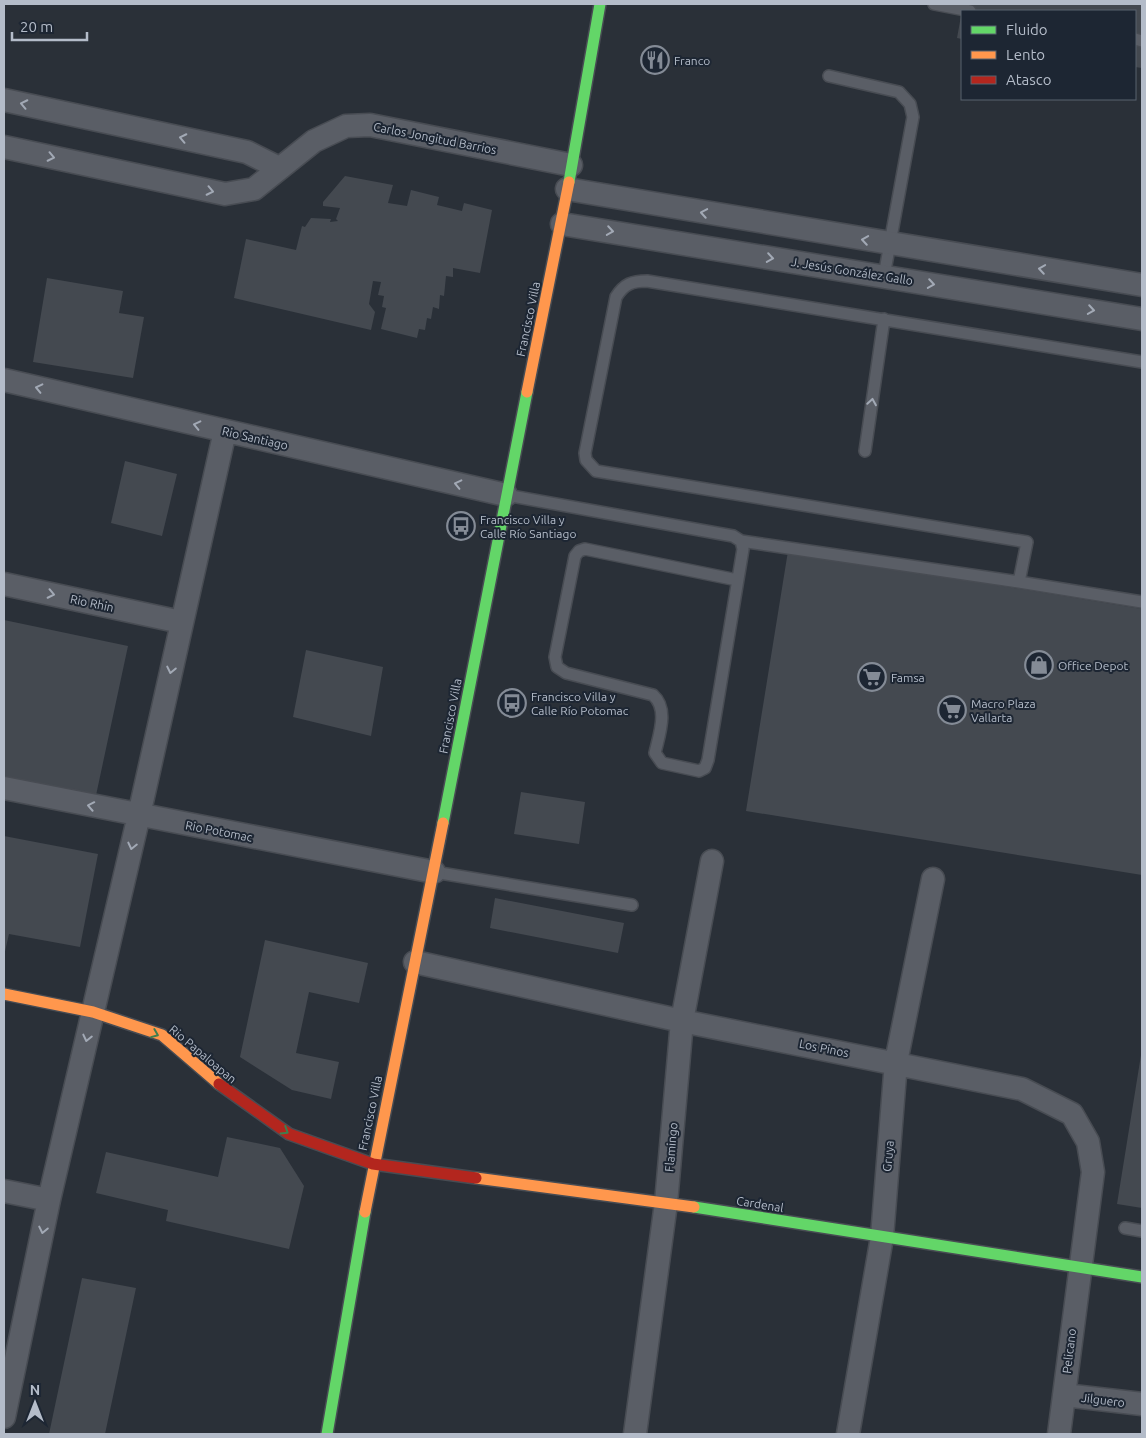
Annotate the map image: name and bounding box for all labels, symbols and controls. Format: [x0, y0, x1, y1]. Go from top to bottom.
scale bar [12, 10, 88, 42]
legend [961, 10, 1136, 100]
text: 20 m [20, 18, 53, 35]
text: Fluido [1006, 21, 1048, 38]
restaurant icon: Franco [640, 45, 670, 75]
text: Lento [1006, 46, 1045, 63]
place label: Franco [674, 54, 710, 67]
text: Atasco [1006, 71, 1052, 88]
one-way arrow [20, 99, 29, 110]
street label: Carlos Jongitud Barrios [372, 120, 498, 156]
one-way arrow [179, 134, 188, 144]
one-way arrow [47, 151, 56, 162]
one-way arrow [206, 185, 215, 196]
one-way arrow [700, 209, 709, 219]
one-way arrow [606, 226, 614, 236]
one-way arrow [860, 236, 869, 246]
one-way arrow [766, 252, 775, 262]
street label: J. Jesús González Gallo [790, 255, 914, 287]
one-way arrow [1038, 265, 1047, 275]
one-way arrow [926, 278, 935, 288]
street label: Francisco Villa [514, 280, 542, 358]
one-way arrow [1087, 305, 1095, 315]
one-way arrow [35, 383, 44, 394]
one-way arrow [866, 398, 877, 406]
one-way arrow [193, 420, 202, 431]
street label: Rio Santiago [221, 424, 289, 452]
one-way arrow [454, 479, 463, 490]
bus stop icon: Francisco Villa y Calle Río Santiago [446, 511, 476, 541]
place label: Francisco Villa y Calle Río Santiago [480, 513, 576, 540]
one-way arrow [47, 588, 56, 599]
street label: Rio Rhin [69, 592, 115, 614]
shop icon: Office Depot [1024, 650, 1054, 680]
place label: Office Depot [1058, 659, 1128, 672]
supermarket icon: Famsa [857, 662, 887, 692]
one-way arrow [166, 665, 176, 674]
place label: Famsa [891, 671, 925, 684]
street label: Francisco Villa [436, 677, 464, 755]
bus stop icon: Francisco Villa y Calle Río Potomac [497, 688, 527, 718]
place label: Francisco Villa y Calle Río Potomac [531, 690, 629, 717]
supermarket icon: Macro Plaza Vallarta [937, 695, 967, 725]
place label: Macro Plaza Vallarta [971, 697, 1036, 724]
one-way arrow [87, 801, 96, 811]
street label: Rio Potomac [184, 818, 254, 844]
one-way arrow [127, 841, 138, 850]
street label: Rio Papaloapan [167, 1022, 239, 1086]
one-way arrow [151, 1028, 159, 1038]
one-way arrow [82, 1033, 93, 1042]
street label: Los Pinos [798, 1037, 850, 1059]
street label: Francisco Villa [356, 1074, 384, 1152]
street label: Flamingo [662, 1122, 680, 1172]
one-way arrow [279, 1124, 288, 1134]
street label: Gruya [880, 1140, 896, 1172]
street label: Cardenal [735, 1194, 785, 1214]
one-way arrow [38, 1226, 48, 1235]
street label: Pelicano [1060, 1328, 1078, 1374]
north arrow [10, 1378, 60, 1428]
text: N [30, 1382, 40, 1398]
street label: Jilguero [1080, 1391, 1126, 1409]

